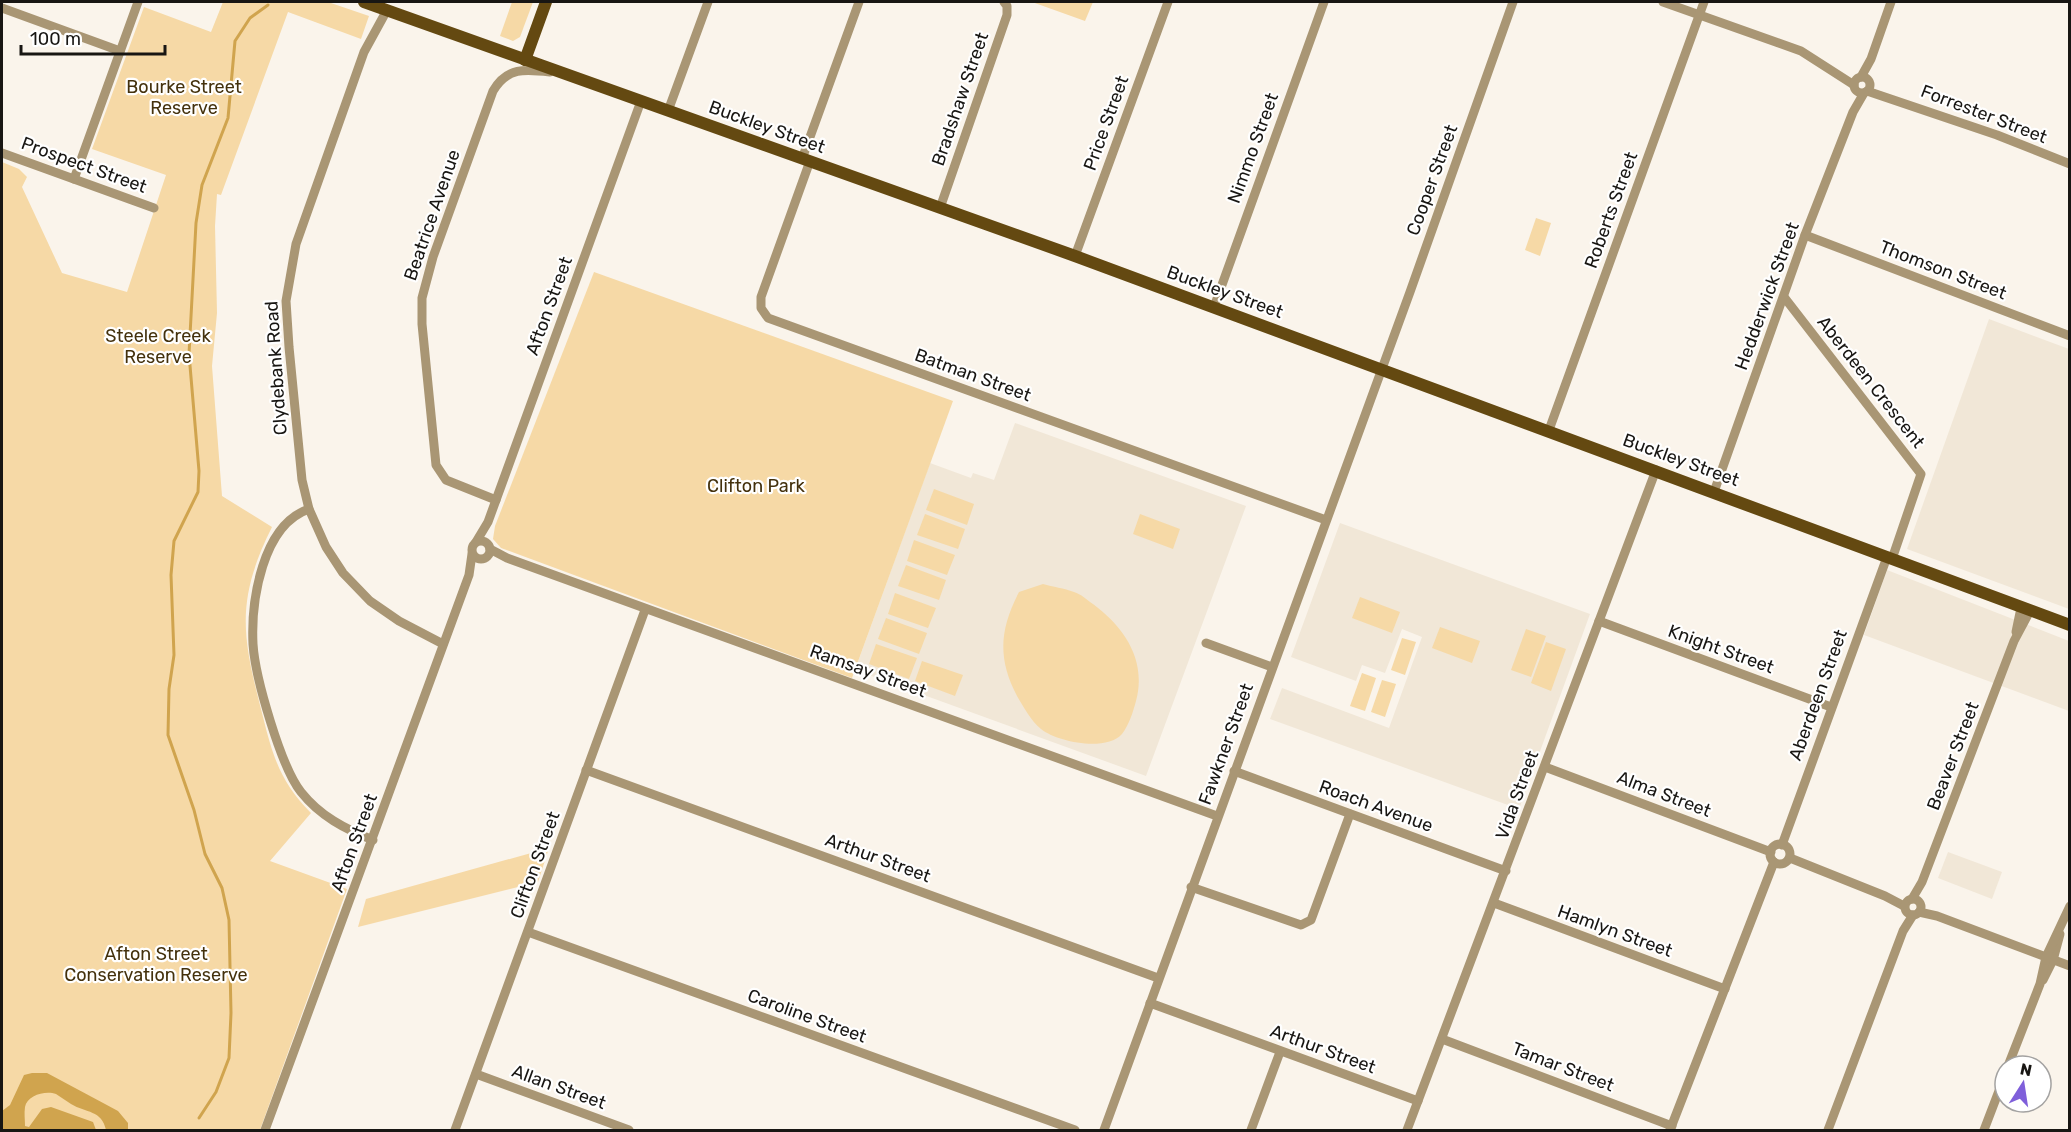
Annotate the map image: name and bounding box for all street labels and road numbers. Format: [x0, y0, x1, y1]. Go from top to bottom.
street label: Bradshaw Street [927, 29, 993, 169]
street label: Price Street [1079, 73, 1133, 173]
street label: Forrester Street [1918, 80, 2050, 148]
street label: Nimmo Street [1223, 90, 1283, 206]
street label: Buckley Street [706, 96, 828, 158]
street label: Cooper Street [1402, 122, 1462, 238]
street label: Prospect Street [18, 132, 150, 198]
street label: Beatrice Avenue [399, 147, 465, 283]
street label: Roberts Street [1580, 149, 1642, 271]
street label: Hedderwick Street [1730, 219, 1804, 373]
street label: Thomson Street [1876, 236, 2010, 304]
street label: Afton Street [521, 254, 577, 358]
street label: Buckley Street [1164, 261, 1286, 323]
street label: Clydebank Road [260, 300, 292, 436]
street label: Aberdeen Crescent [1813, 312, 1929, 452]
street label: Batman Street [912, 344, 1034, 406]
street label: Buckley Street [1620, 429, 1742, 491]
street label: Knight Street [1665, 620, 1777, 678]
street label: Aberdeen Street [1784, 627, 1852, 763]
street label: Ramsay Street [807, 640, 929, 702]
street label: Fawkner Street [1194, 680, 1258, 808]
street label: Beaver Street [1922, 699, 1984, 813]
street label: Vida Street [1491, 747, 1543, 843]
street label: Alma Street [1614, 766, 1714, 822]
street label: Roach Avenue [1316, 775, 1436, 837]
street label: Afton Street [326, 791, 382, 895]
street label: Clifton Street [505, 808, 565, 922]
street label: Arthur Street [822, 829, 934, 887]
street label: Hamlyn Street [1555, 900, 1675, 962]
street label: Caroline Street [744, 984, 870, 1048]
street label: Arthur Street [1267, 1020, 1379, 1078]
street label: Tamar Street [1509, 1037, 1617, 1097]
street label: Allan Street [509, 1060, 609, 1114]

